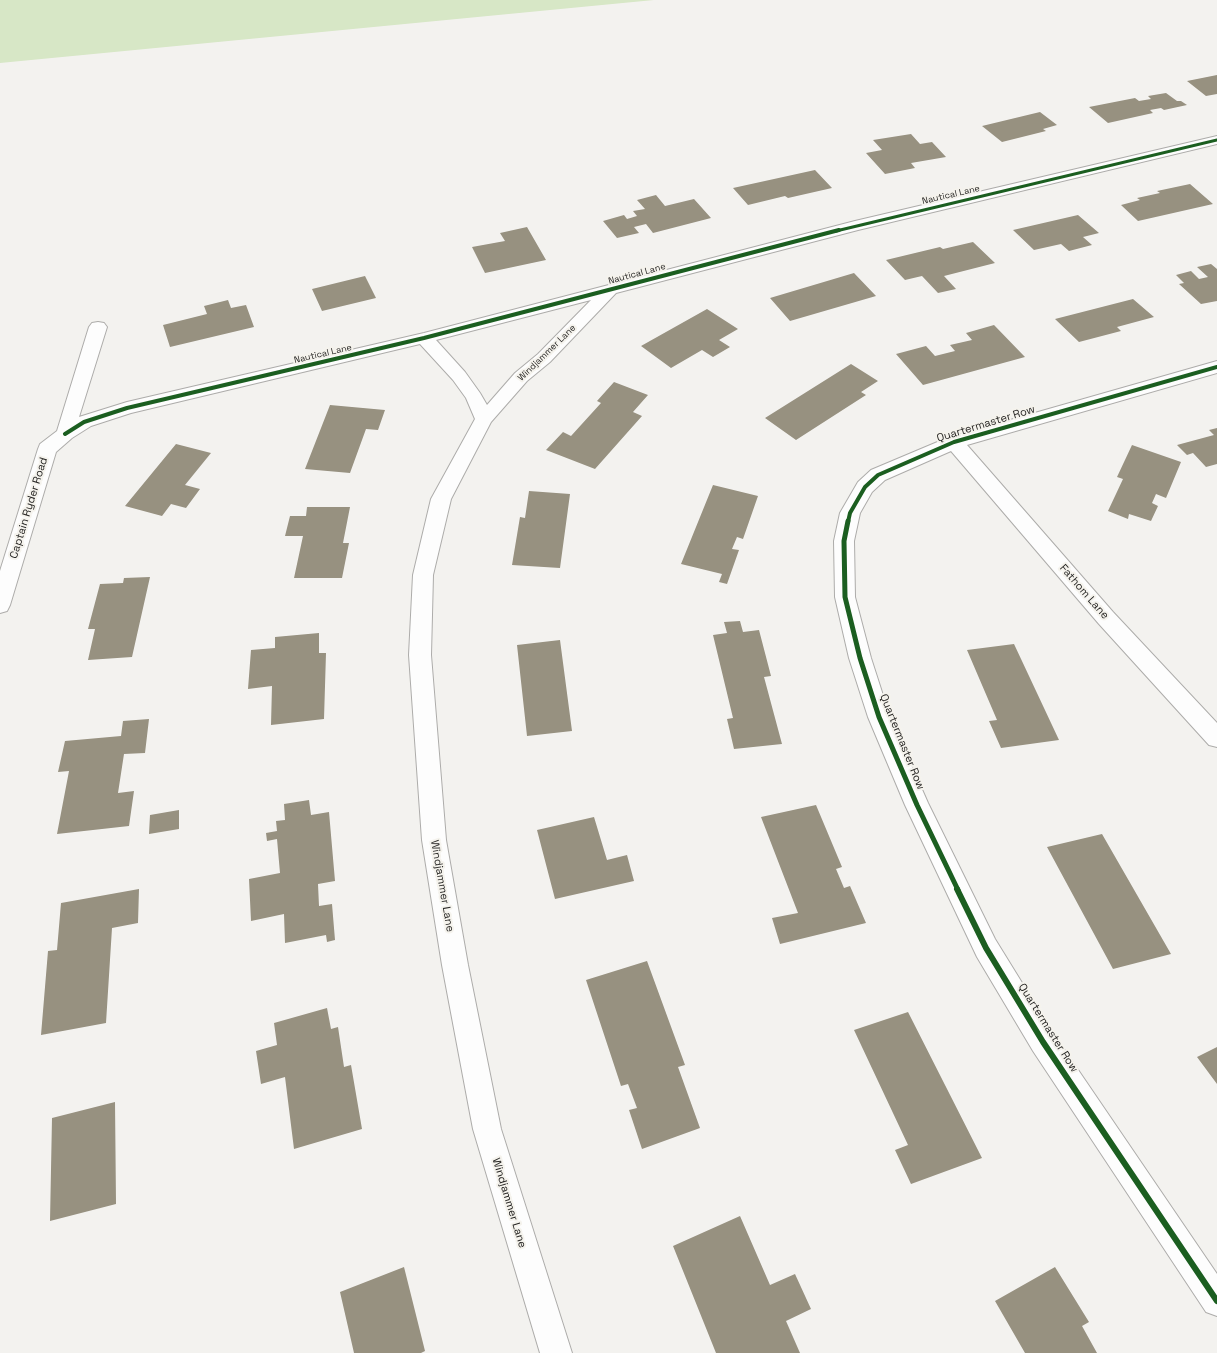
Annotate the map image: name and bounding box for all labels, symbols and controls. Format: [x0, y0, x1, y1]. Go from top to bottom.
street label: Nautical Lane [921, 183, 981, 207]
street label: Nautical Lane [607, 261, 667, 287]
street label: Windjammer Lane [516, 323, 578, 383]
street label: Nautical Lane [293, 342, 353, 366]
street label: Quartermaster Row [935, 403, 1037, 445]
street label: Captain Ryder Road [7, 456, 51, 560]
street label: Fathom Lane [1057, 562, 1111, 622]
street label: Quartermaster Row [877, 692, 927, 792]
street label: Windjammer Lane [427, 839, 457, 933]
street label: Quartermaster Row [1015, 981, 1081, 1075]
street label: Windjammer Lane [489, 1157, 529, 1249]

